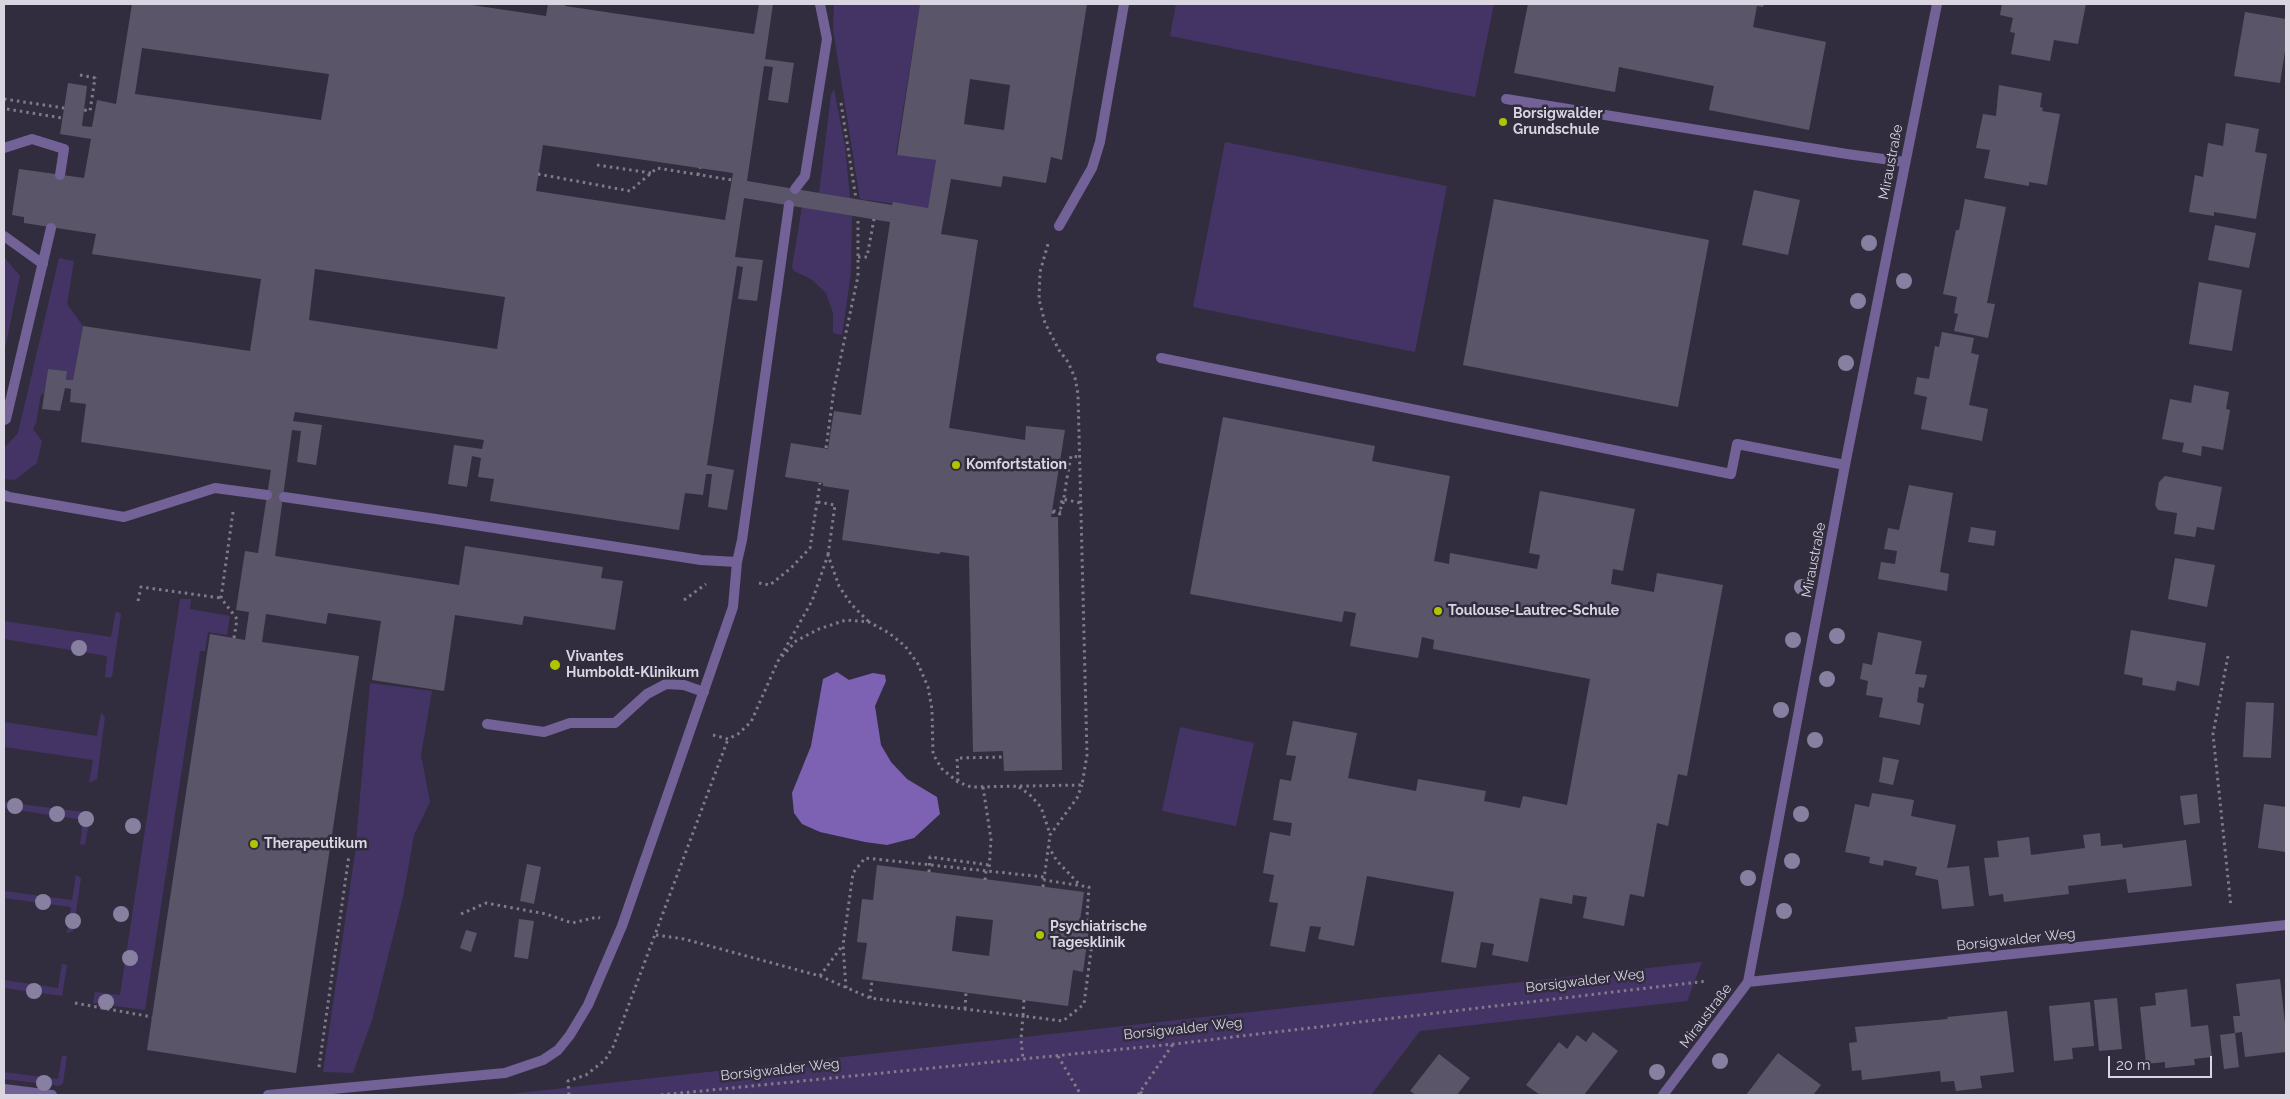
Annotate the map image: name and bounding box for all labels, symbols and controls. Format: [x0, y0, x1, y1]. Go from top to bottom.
place label: Borsigwalder Grundschule [1513, 106, 1603, 138]
marker: Borsigwalder Grundschule [1497, 116, 1509, 128]
street label: Miraustraße [1875, 123, 1907, 201]
place label: Komfortstation [966, 457, 1067, 473]
marker: Komfortstation [950, 459, 962, 471]
street label: Miraustraße [1798, 521, 1830, 599]
place label: Toulouse-Lautrec-Schule [1448, 603, 1619, 619]
marker: Toulouse-Lautrec-Schule [1432, 605, 1444, 617]
place label: Vivantes Humboldt-Klinikum [566, 649, 699, 682]
marker: Vivantes Humboldt-Klinikum [548, 658, 562, 672]
place label: Therapeutikum [264, 836, 367, 852]
marker: Therapeutikum [248, 838, 260, 850]
place label: Psychiatrische Tagesklinik [1050, 919, 1147, 952]
street label: Borsigwalder Weg [1956, 925, 2076, 955]
marker: Psychiatrische Tagesklinik [1034, 929, 1046, 941]
street label: Borsigwalder Weg [1525, 965, 1645, 997]
street label: Miraustraße [1676, 981, 1736, 1051]
street label: Borsigwalder Weg [1123, 1014, 1243, 1044]
scale bar [2110, 1046, 2214, 1078]
street label: Borsigwalder Weg [720, 1055, 840, 1085]
text: 20 m [2116, 1056, 2151, 1074]

